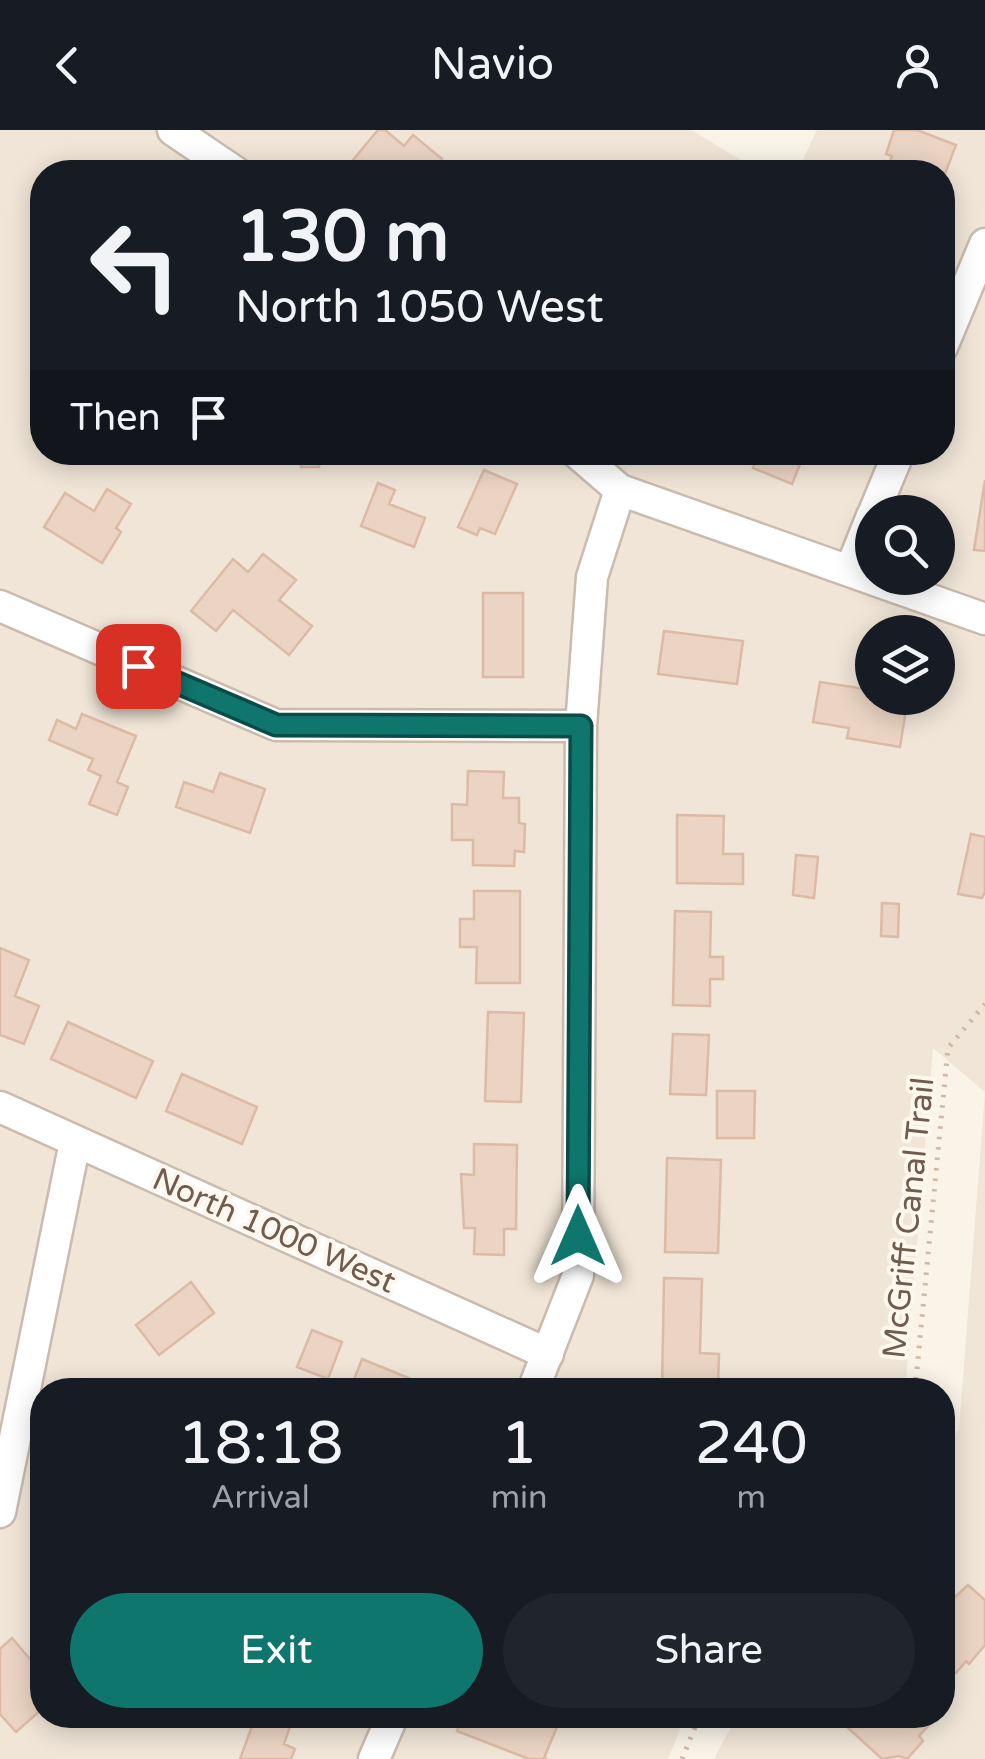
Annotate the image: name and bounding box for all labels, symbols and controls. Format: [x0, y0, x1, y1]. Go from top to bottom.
icon: back [40, 38, 95, 93]
text: Navio [431, 38, 554, 92]
icon: person [890, 38, 945, 93]
text: 130 m [235, 196, 449, 280]
icon: left [70, 200, 200, 330]
text: North 1050 West [235, 281, 604, 335]
icon: arrive [181, 390, 236, 445]
text: Then [70, 395, 161, 441]
map controls [855, 495, 955, 715]
button: search [855, 495, 955, 595]
button: layers [855, 615, 955, 715]
pin [96, 624, 181, 709]
icon: arrive [111, 639, 166, 694]
street label: McGriff Canal Trail [875, 1076, 943, 1360]
street label: North 1000 West [147, 1160, 401, 1302]
position arrow [526, 1184, 630, 1288]
text: 18:18 [177, 1408, 344, 1480]
text: 1 [500, 1408, 538, 1480]
text: 240 [695, 1408, 808, 1480]
text: Arrival [211, 1479, 310, 1517]
text: min [491, 1479, 548, 1517]
text: m [737, 1479, 766, 1517]
button: Exit [70, 1593, 483, 1708]
button: Share [503, 1593, 915, 1708]

